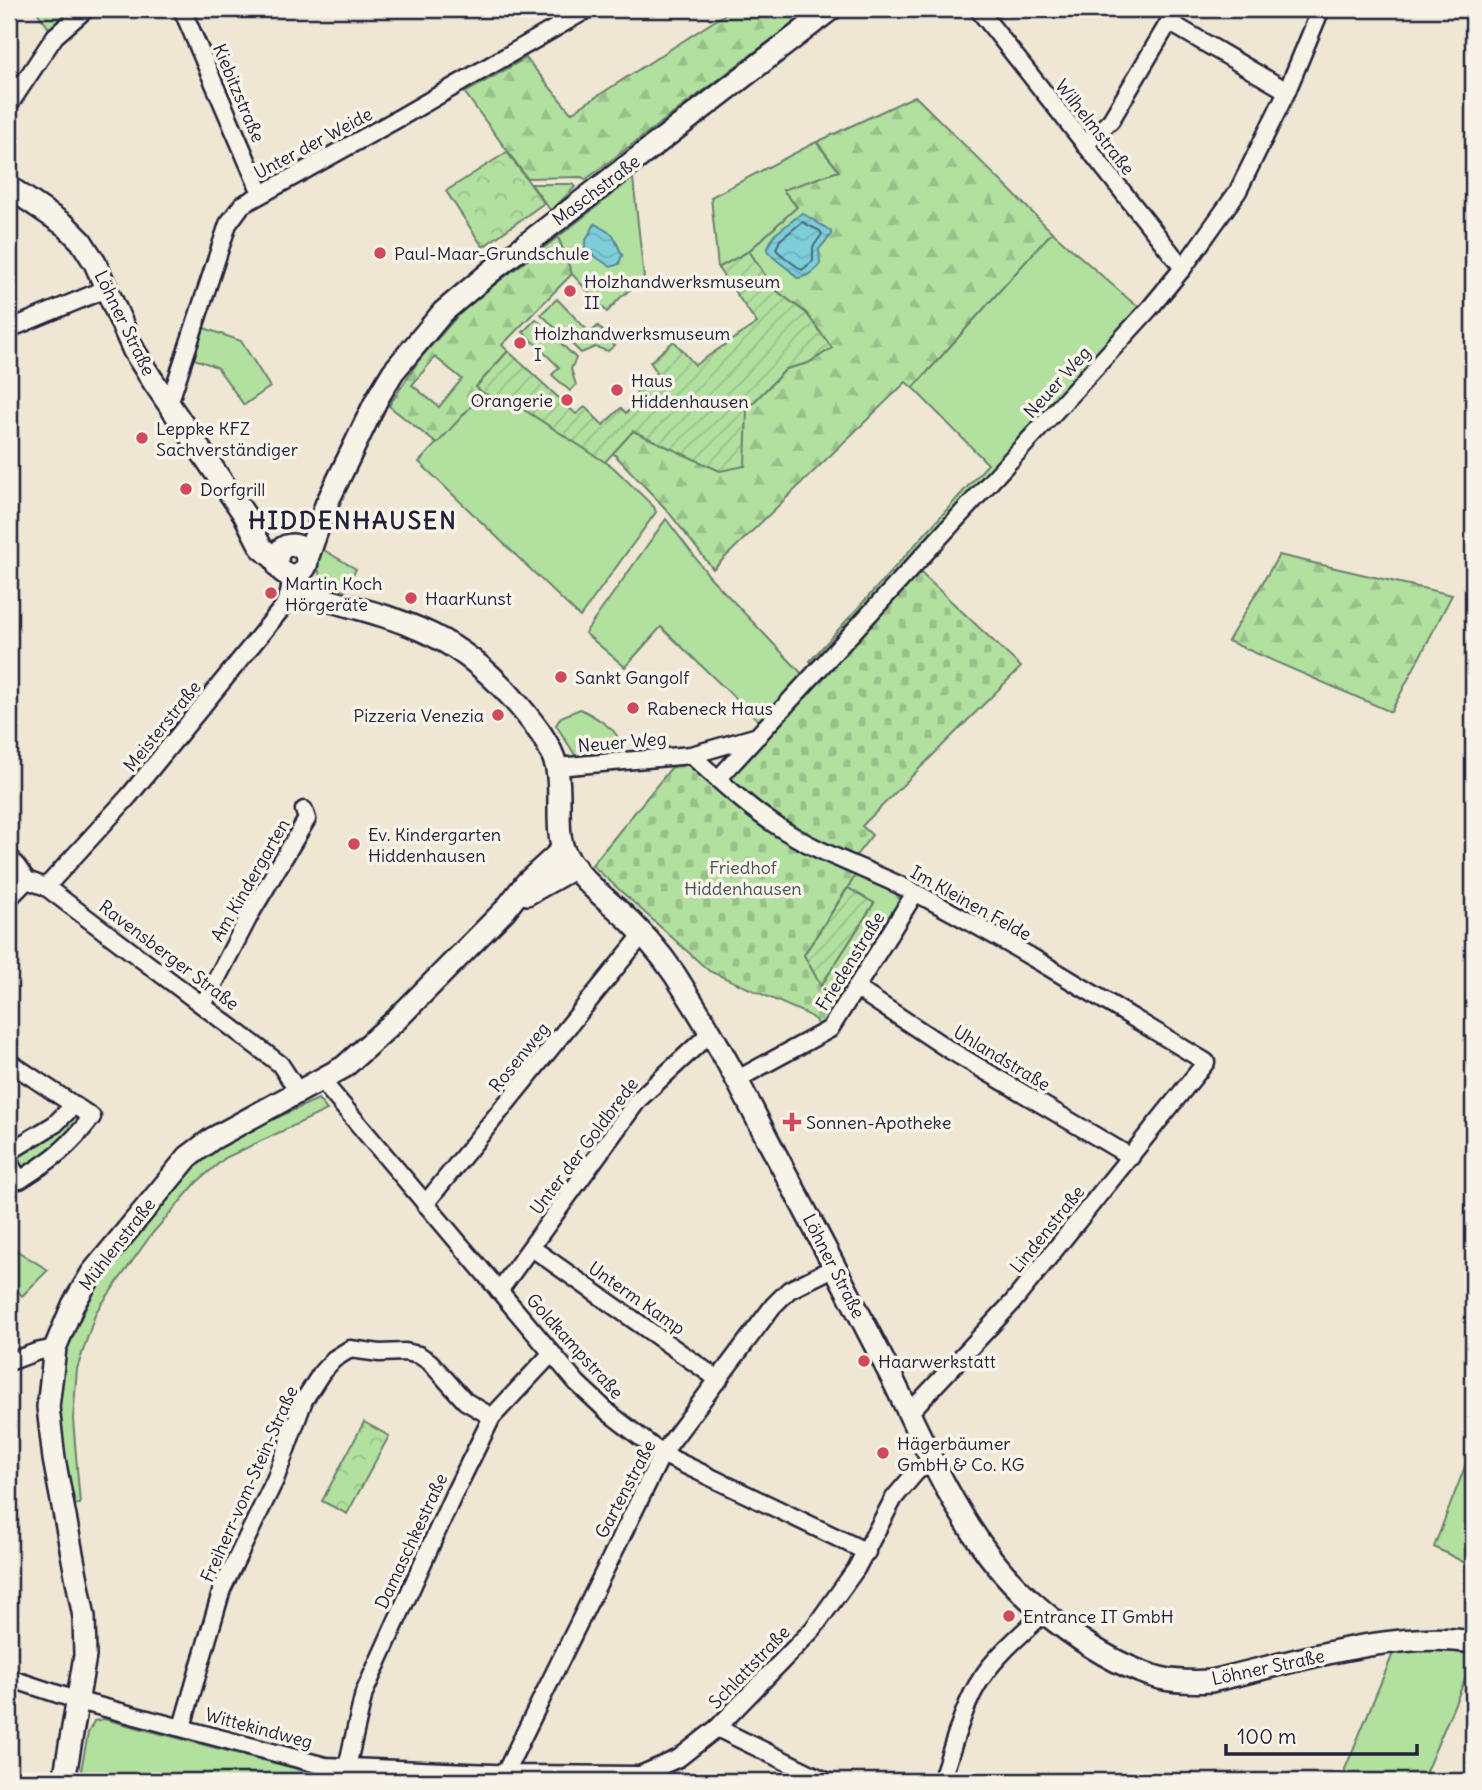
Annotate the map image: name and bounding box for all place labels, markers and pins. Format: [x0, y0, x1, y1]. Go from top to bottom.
place label: Paul-Maar-Grundschule [394, 242, 589, 265]
marker: Paul-Maar-Grundschule [372, 245, 388, 261]
place label: Holzhandwerksmuseum II [584, 270, 781, 314]
marker: Holzhandwerksmuseum II [562, 283, 578, 299]
place label: Holzhandwerksmuseum I [534, 322, 731, 366]
marker: Holzhandwerksmuseum I [512, 335, 528, 351]
place label: Haus Hiddenhausen [631, 369, 749, 413]
marker: Haus Hiddenhausen [609, 382, 625, 398]
place label: Orangerie [470, 389, 553, 412]
marker: Orangerie [559, 392, 575, 408]
place label: Leppke KFZ Sachverständiger [156, 417, 299, 461]
marker: Leppke KFZ Sachverständiger [134, 430, 150, 446]
place label: Dorfgrill [200, 478, 265, 501]
marker: Dorfgrill [178, 481, 194, 497]
place label: Martin Koch Hörgeräte [285, 572, 383, 616]
marker: Martin Koch Hörgeräte [263, 585, 279, 601]
place label: HaarKunst [425, 587, 512, 610]
marker: HaarKunst [403, 590, 419, 606]
place label: Sankt Gangolf [575, 666, 690, 689]
marker: Sankt Gangolf [553, 669, 569, 685]
place label: Rabeneck Haus [647, 697, 773, 720]
marker: Rabeneck Haus [625, 700, 641, 716]
place label: Pizzeria Venezia [353, 704, 484, 727]
marker: Pizzeria Venezia [490, 707, 506, 723]
place label: Ev. Kindergarten Hiddenhausen [368, 823, 501, 867]
marker: Ev. Kindergarten Hiddenhausen [346, 836, 362, 852]
place label: Sonnen-Apotheke [806, 1111, 951, 1134]
marker: Sonnen-Apotheke [784, 1114, 800, 1130]
place label: Haarwerkstatt [878, 1350, 996, 1373]
marker: Haarwerkstatt [856, 1353, 872, 1369]
place label: Hägerbäumer GmbH & Co. KG [897, 1432, 1024, 1476]
marker: Hägerbäumer GmbH & Co. KG [875, 1445, 891, 1461]
place label: Entrance IT GmbH [1023, 1605, 1174, 1628]
marker: Entrance IT GmbH [1001, 1608, 1017, 1624]

